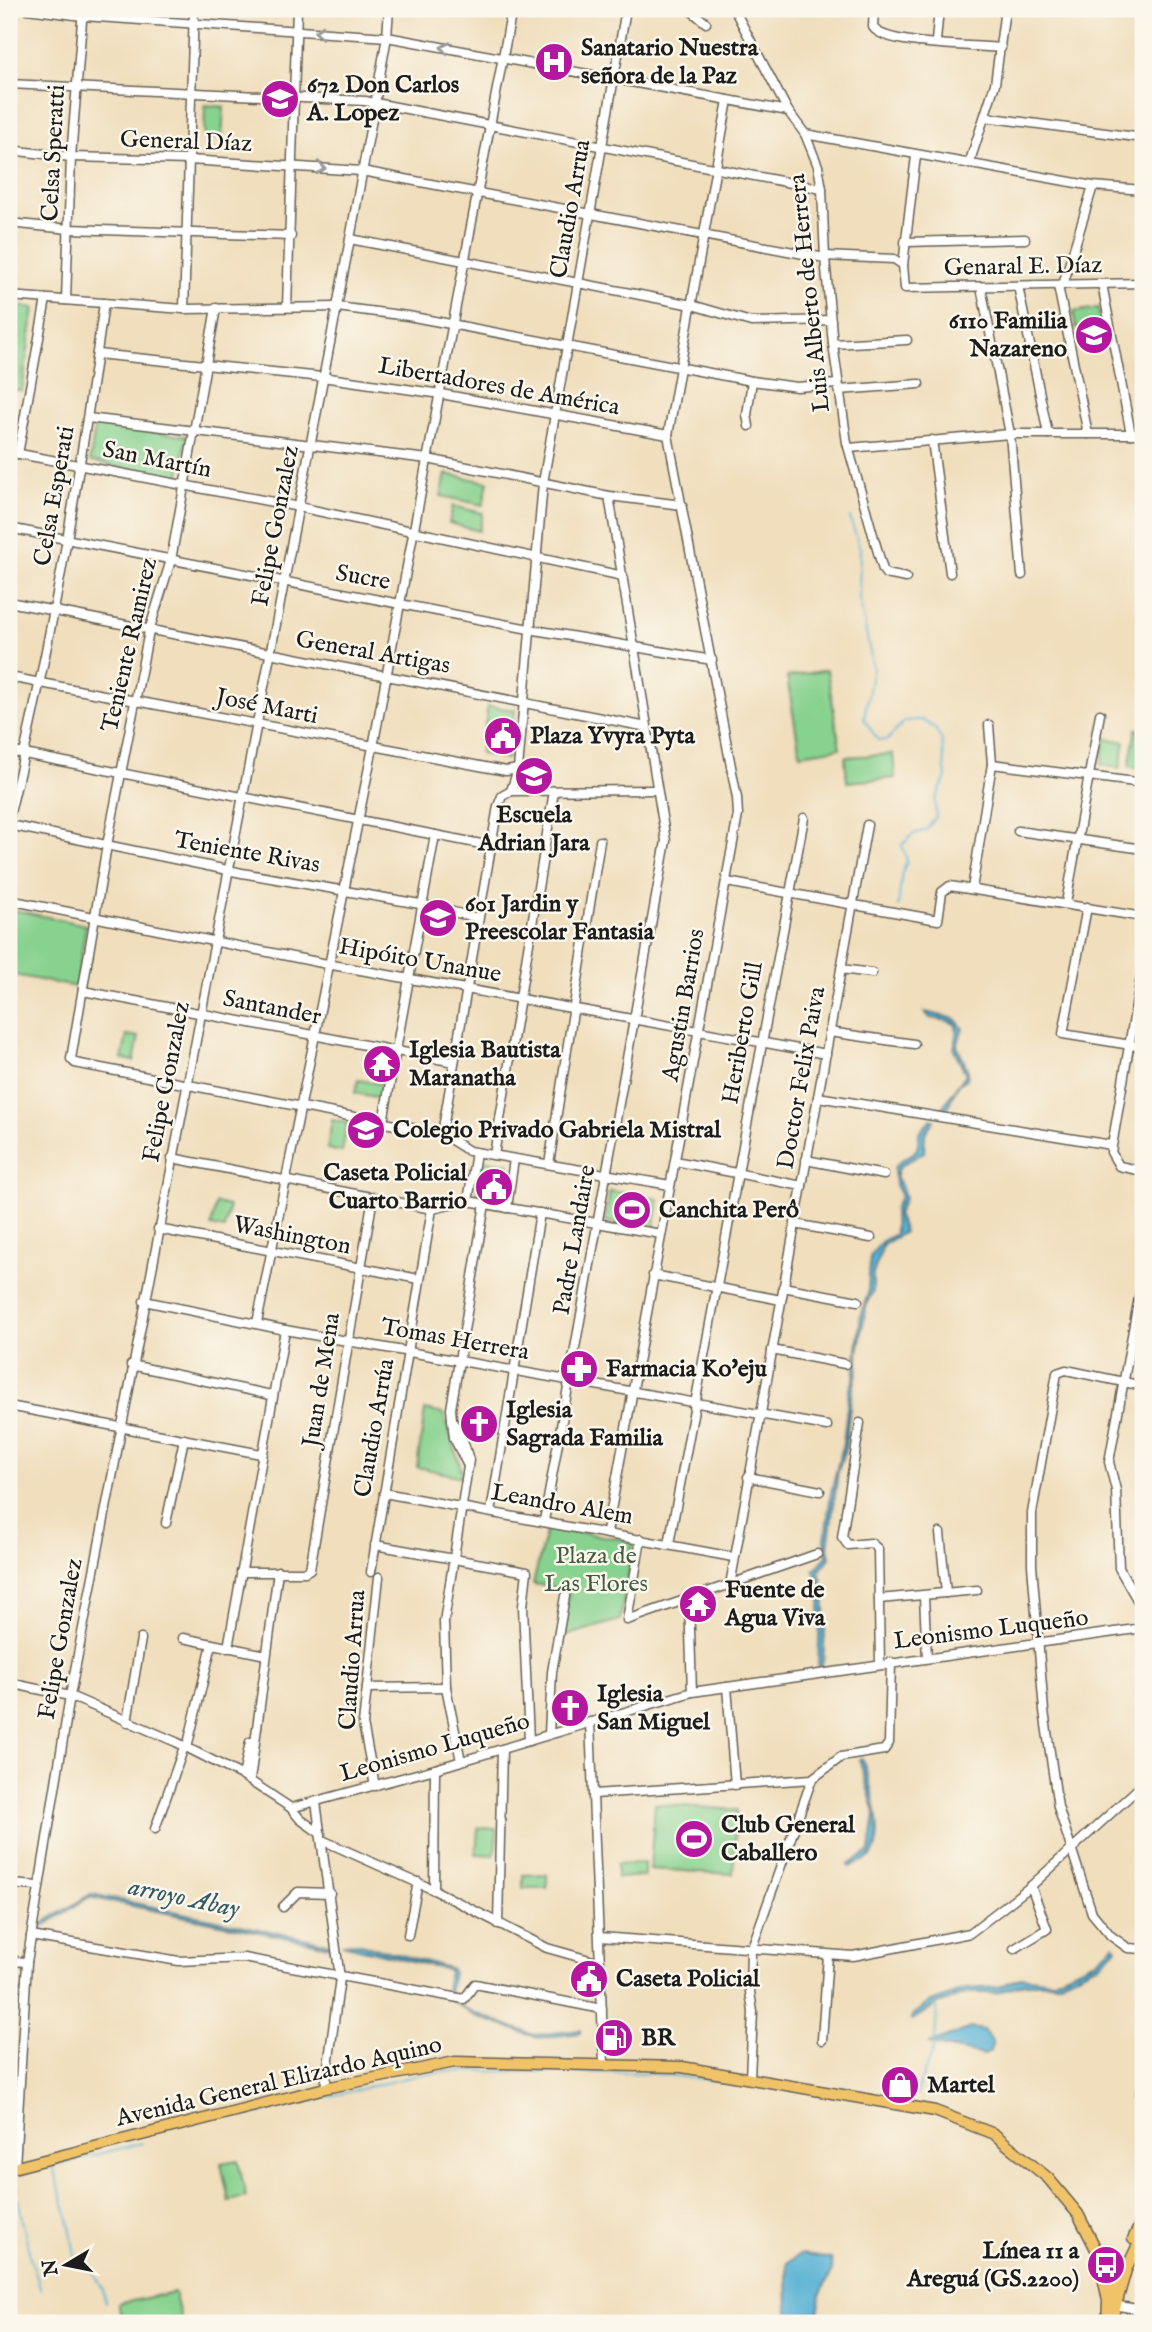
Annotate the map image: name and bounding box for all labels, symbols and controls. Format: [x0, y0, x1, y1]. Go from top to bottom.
one-way arrow [313, 25, 324, 40]
place label: Sanatario Nuestra señora de la Paz [581, 33, 759, 92]
one-way arrow [439, 41, 451, 56]
hospital icon: Sanatario Nuestra señora de la Paz [533, 41, 575, 83]
place label: 672 Don Carlos A. Lopez [306, 70, 460, 129]
school or university icon: 672 Don Carlos A. Lopez [259, 78, 301, 120]
street label: Celsa Speratti [35, 84, 73, 222]
street label: General Díaz [119, 124, 253, 160]
street label: Claudio Arrua [544, 137, 599, 281]
one-way arrow [316, 160, 327, 175]
street label: Luis Alberto de Herrera [782, 172, 838, 414]
street label: Genaral E. Díaz [944, 250, 1102, 284]
place label: 6110 Familia Nazareno [949, 306, 1068, 365]
school or university icon: 6110 Familia Nazareno [1073, 314, 1115, 356]
street label: Libertadores de América [376, 351, 623, 424]
street label: Celsa Esperati [27, 424, 83, 568]
street label: San Martín [100, 434, 214, 486]
street label: Felipe Gonzalez [245, 443, 307, 609]
street label: Teniente Ramirez [95, 555, 165, 735]
street label: Sucre [333, 558, 393, 598]
street label: General Artigas [293, 624, 453, 682]
street label: José Marti [210, 681, 321, 732]
public building icon: Plaza Yvyra Pyta [482, 715, 524, 757]
place label: Plaza Yvyra Pyta [530, 721, 695, 752]
school or university icon: Escuela Adrian Jara [513, 755, 555, 797]
place label: Escuela Adrian Jara [477, 800, 590, 859]
street label: Teniente Rivas [172, 825, 322, 881]
place label: 601 Jardin y Preescolar Fantasia [465, 889, 655, 948]
school or university icon: 601 Jardin y Preescolar Fantasia [417, 897, 459, 939]
street label: Agustin Barrios [655, 926, 713, 1085]
street label: Hipóito Unanue [336, 931, 504, 991]
street label: Heriberto Gill [715, 959, 771, 1107]
street label: Santander [220, 983, 324, 1033]
street label: Doctor Felix Paiva [771, 984, 833, 1172]
street label: Felipe Gonzalez [136, 999, 198, 1165]
place label: Iglesia Bautista Maranatha [409, 1035, 561, 1094]
temple icon: Iglesia Bautista Maranatha [361, 1043, 403, 1085]
school or university icon: Colegio Privado Gabriela Mistral [345, 1109, 387, 1151]
place label: Colegio Privado Gabriela Mistral [393, 1115, 721, 1146]
place label: Caseta Policial Cuarto Barrio [323, 1158, 467, 1217]
street label: Padre Landaire [547, 1163, 603, 1317]
public building icon: Caseta Policial Cuarto Barrio [473, 1166, 515, 1208]
sports icon: Canchita Perô [611, 1189, 653, 1231]
place label: Canchita Perô [659, 1195, 799, 1226]
street label: Washington [231, 1209, 354, 1263]
street label: Juan de Mena [296, 1310, 348, 1452]
street label: Tomas Herrera [378, 1312, 532, 1368]
pharmacy icon: Farmacia Ko'eju [558, 1348, 600, 1390]
place label: Farmacia Ko'eju [606, 1354, 768, 1385]
street label: Claudio Arrúa [348, 1356, 403, 1500]
place label: Iglesia Sagrada Familia [506, 1395, 663, 1454]
church icon: Iglesia Sagrada Familia [458, 1403, 500, 1445]
street label: Leandro Alem [489, 1477, 635, 1533]
park label: Plaza de Las Flores [544, 1541, 648, 1600]
street label: Felipe Gonzalez [32, 1556, 90, 1722]
place label: Fuente de Agua Viva [724, 1575, 826, 1634]
temple icon: Fuente de Agua Viva [677, 1583, 719, 1625]
street label: Claudio Arrua [333, 1588, 373, 1731]
street label: Leonismo Luqueño [892, 1603, 1090, 1657]
place label: Iglesia San Miguel [597, 1679, 710, 1738]
church icon: Iglesia San Miguel [549, 1687, 591, 1729]
street label: Leonismo Luqueño [337, 1706, 534, 1790]
place label: Club General Caballero [721, 1810, 855, 1869]
sports icon: Club General Caballero [673, 1818, 715, 1860]
water label: arroyo Abay [125, 1870, 243, 1926]
public building icon: Caseta Policial [568, 1958, 610, 2000]
place label: Caseta Policial [616, 1964, 760, 1995]
fuel station icon: BR [593, 2017, 635, 2059]
place label: BR [641, 2023, 677, 2054]
street label: Avenida General Elizardo Aquino [112, 2029, 445, 2135]
shop icon: Martel [879, 2064, 921, 2106]
place label: Martel [927, 2070, 995, 2101]
north arrow [32, 2230, 102, 2300]
place label: Línea 11 a Areguá (GS.2200) [906, 2236, 1080, 2295]
bus stop icon: Línea 11 a Areguá (GS.2200) [1085, 2244, 1127, 2286]
text: N [38, 2257, 65, 2279]

